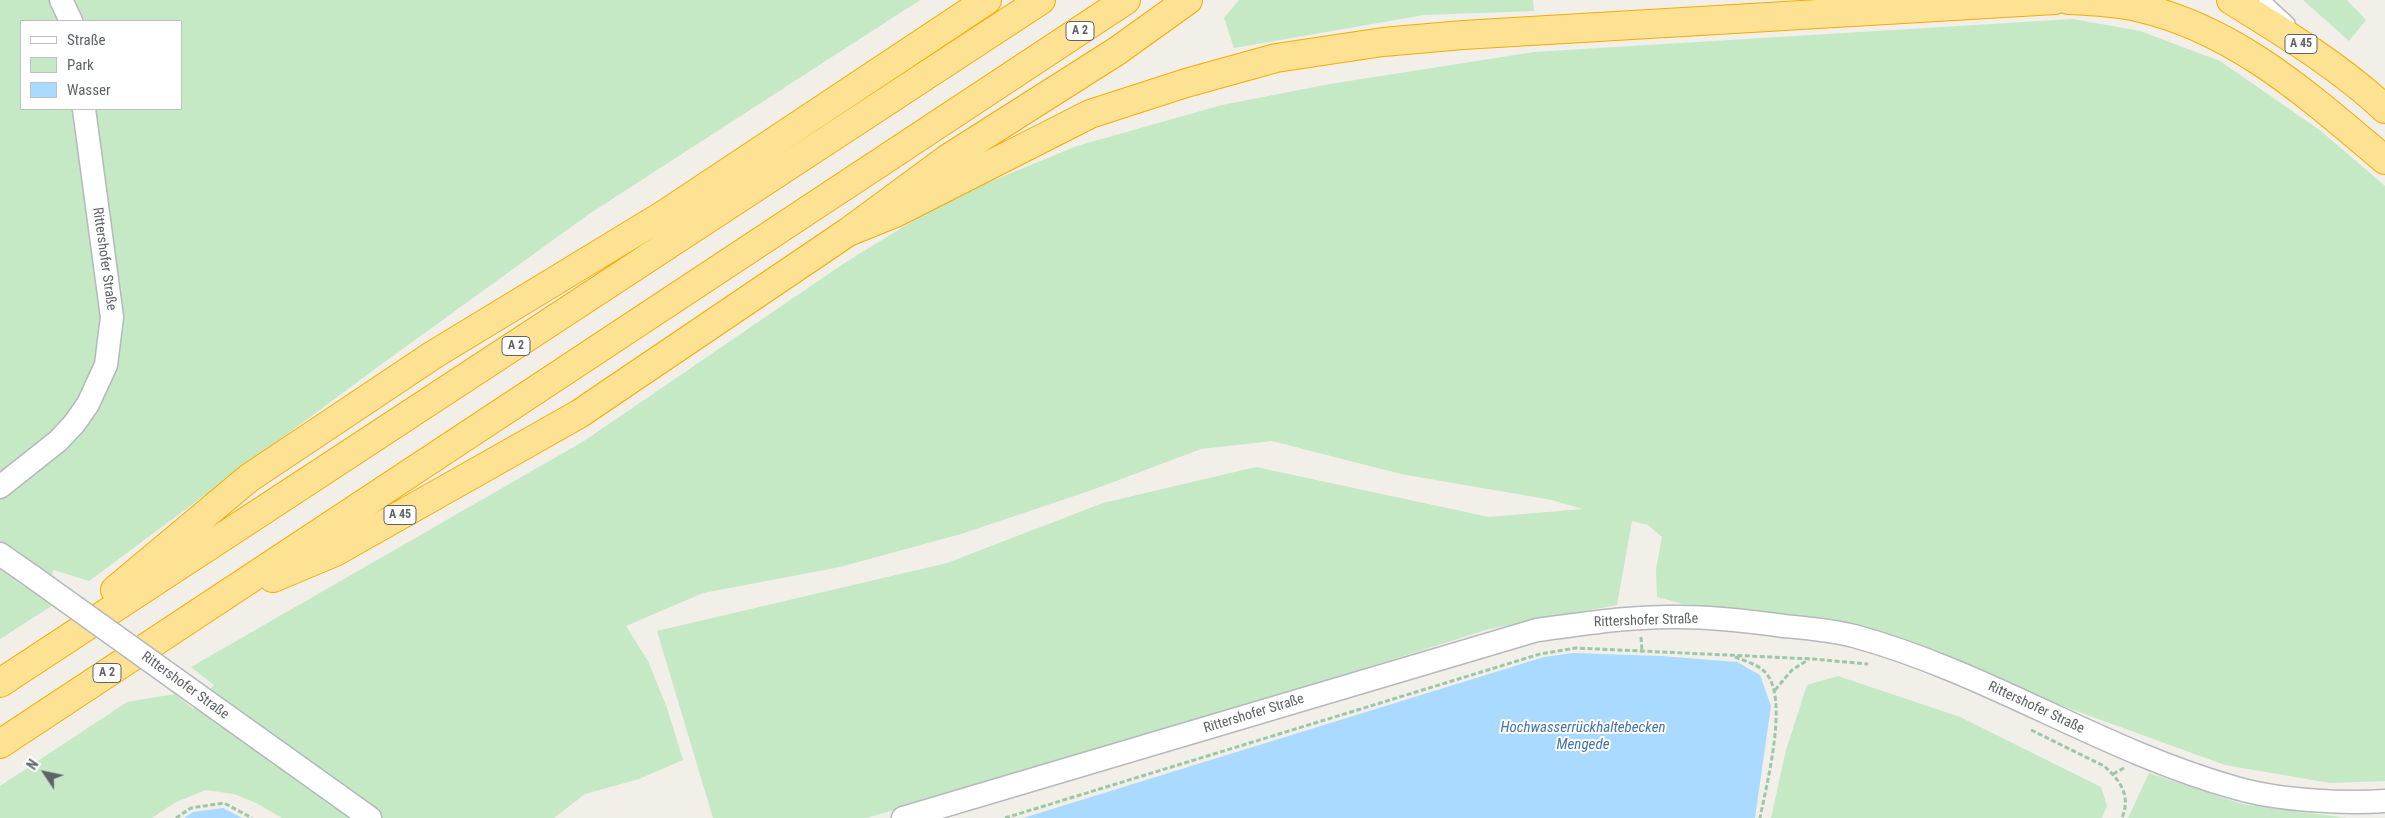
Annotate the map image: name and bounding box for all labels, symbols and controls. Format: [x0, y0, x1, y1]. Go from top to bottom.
legend [20, 20, 182, 110]
road number: A 2 [1066, 22, 1094, 40]
text: Straße [67, 31, 106, 49]
road number: A 45 [2285, 34, 2317, 54]
text: Park [67, 56, 94, 74]
text: Wasser [67, 81, 111, 99]
street label: Rittershofer Straße [88, 206, 120, 312]
road number: A 2 [502, 336, 530, 356]
road number: A 45 [384, 506, 416, 524]
street label: Rittershofer Straße [1594, 611, 1698, 631]
street label: Rittershofer Straße [138, 649, 232, 723]
road number: A 2 [93, 664, 121, 682]
street label: Rittershofer Straße [1985, 678, 2087, 738]
street label: Rittershofer Straße [1202, 691, 1306, 737]
water label: Hochwasserrückhaltebecken Mengede [1500, 719, 1666, 754]
north arrow [20, 748, 70, 798]
text: N [24, 757, 42, 773]

